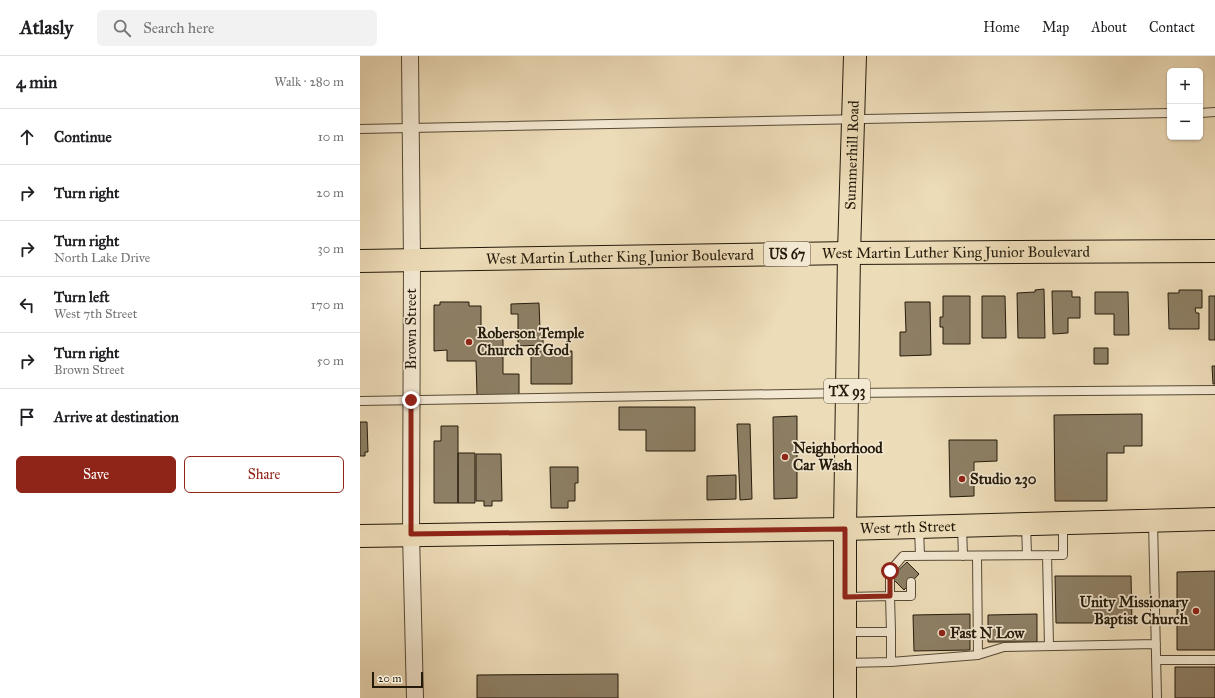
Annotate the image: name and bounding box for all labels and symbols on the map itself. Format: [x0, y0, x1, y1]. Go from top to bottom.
street label: Summerhill Road [841, 100, 863, 210]
road number: US 67 [764, 242, 810, 266]
street label: West Martin Luther King Junior Boulevard [822, 243, 1090, 262]
street label: West Martin Luther King Junior Boulevard [486, 246, 755, 268]
street label: Brown Street [402, 288, 420, 370]
place label: Roberson Temple Church of God [477, 324, 585, 359]
marker: Roberson Temple Church of God [464, 337, 474, 347]
road number: TX 93 [824, 379, 870, 403]
route end [402, 391, 420, 409]
place label: Neighborhood Car Wash [793, 439, 883, 474]
marker: Neighborhood Car Wash [780, 452, 790, 462]
place label: Studio 230 [970, 470, 1037, 489]
marker: Studio 230 [957, 474, 967, 484]
street label: West 7th Street [860, 517, 957, 538]
route start [881, 562, 899, 580]
place label: Unity Missionary Baptist Church [1079, 593, 1189, 629]
marker: Unity Missionary Baptist Church [1191, 606, 1201, 616]
place label: Fast N Low [950, 624, 1025, 642]
marker: Fast N Low [937, 628, 947, 638]
scale bar [372, 670, 423, 689]

